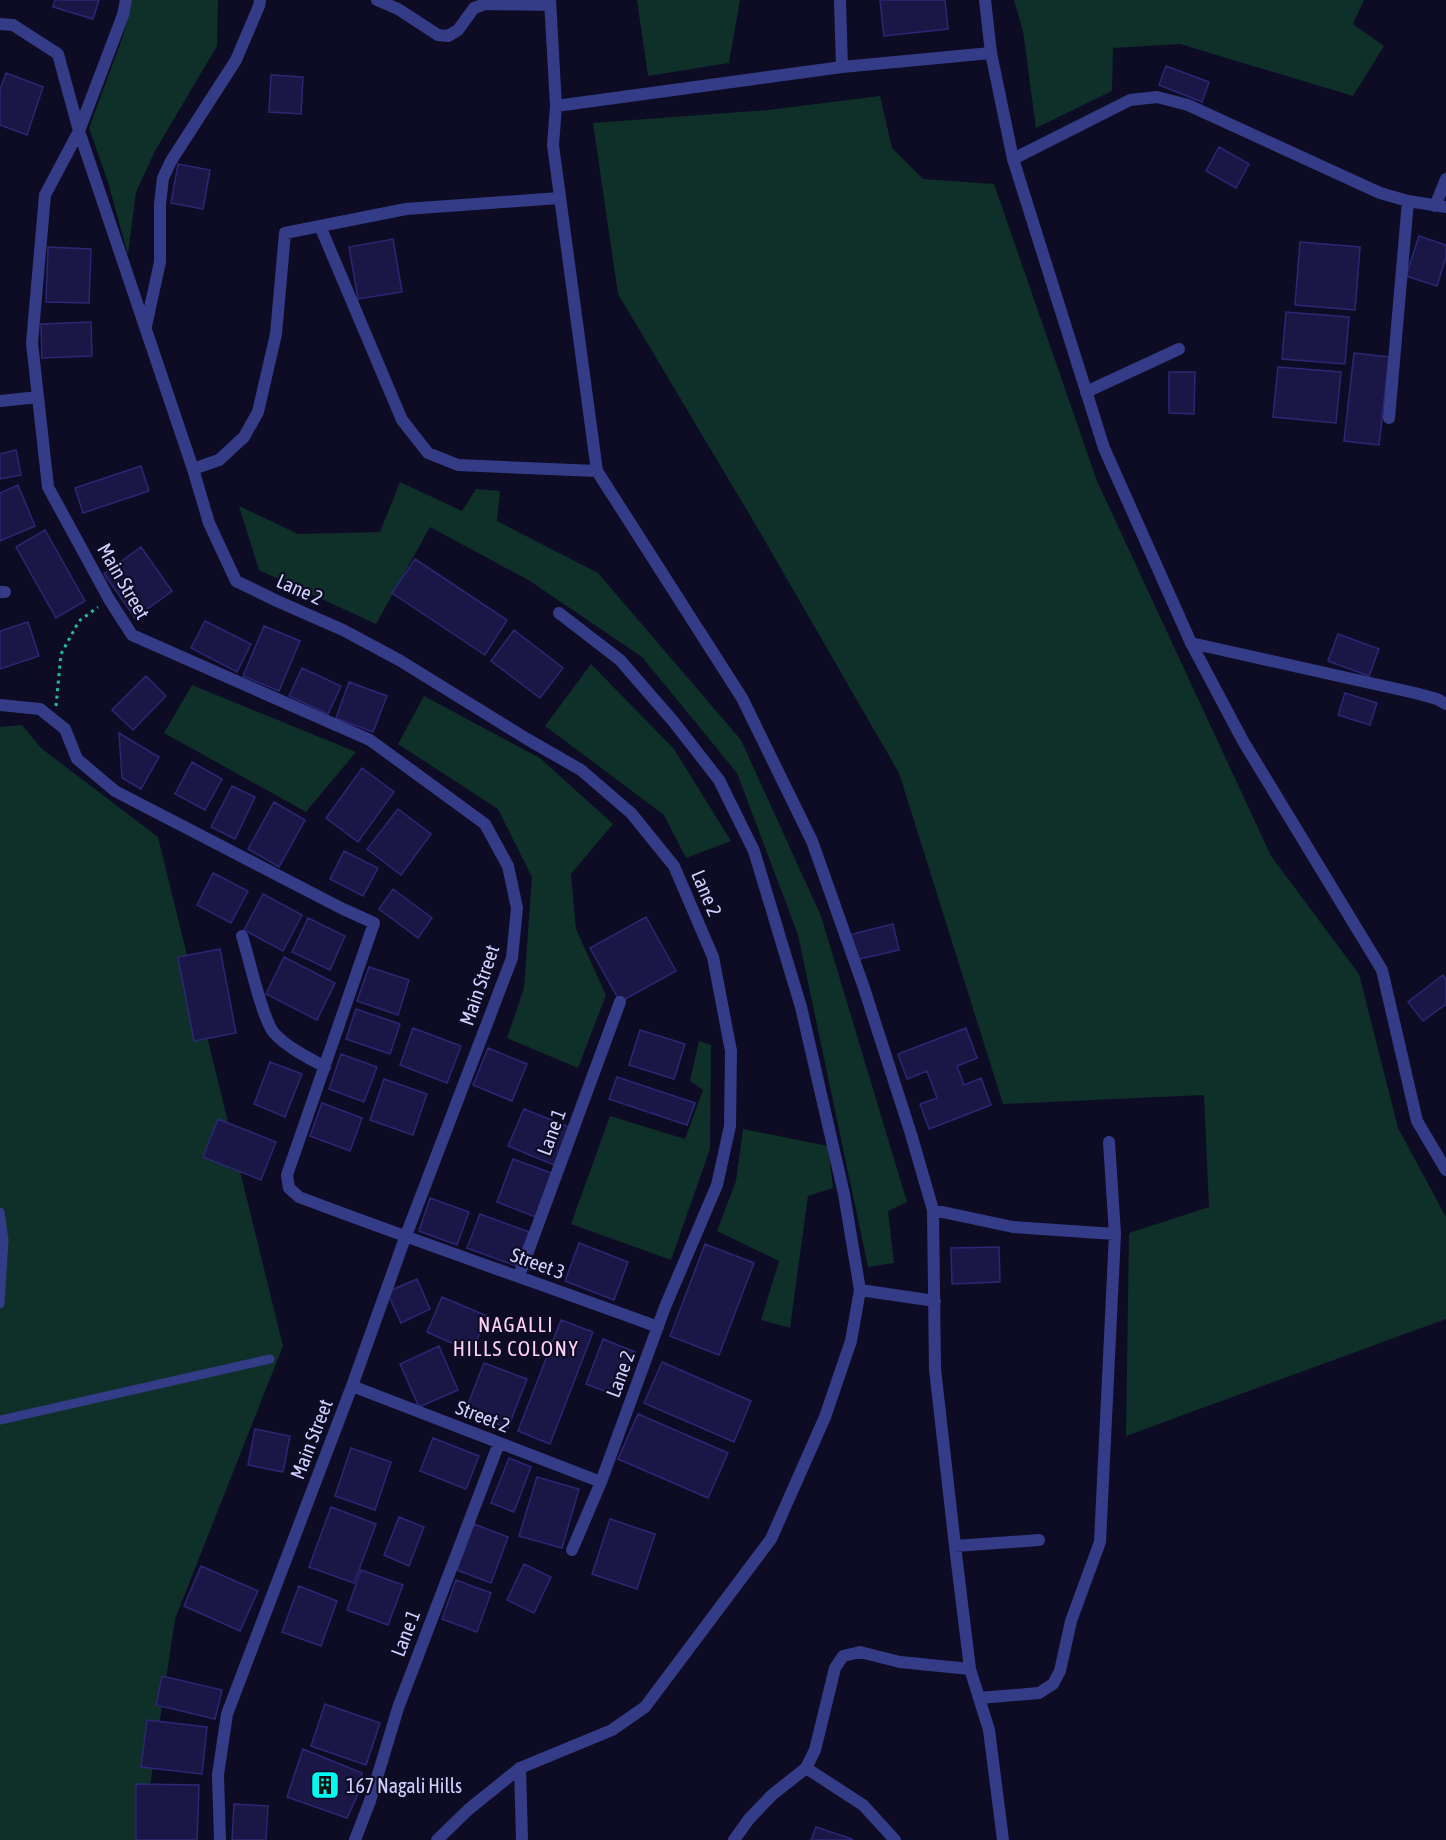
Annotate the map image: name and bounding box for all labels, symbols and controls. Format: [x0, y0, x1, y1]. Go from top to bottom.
street label: Main Street [93, 539, 155, 623]
street label: Lane 2 [273, 569, 327, 609]
street label: Lane 2 [687, 866, 727, 920]
street label: Main Street [455, 941, 504, 1028]
street label: Lane 1 [532, 1106, 570, 1158]
street label: Street 3 [508, 1243, 568, 1283]
district label: NAGALLI HILLS COLONY [453, 1312, 579, 1360]
street label: Lane 2 [601, 1348, 639, 1400]
street label: Street 2 [453, 1395, 513, 1437]
street label: Main Street [285, 1396, 337, 1482]
street label: Lane 1 [386, 1606, 424, 1660]
building icon: 167 Nagali Hills [309, 1769, 341, 1801]
place label: 167 Nagali Hills [346, 1774, 462, 1797]

